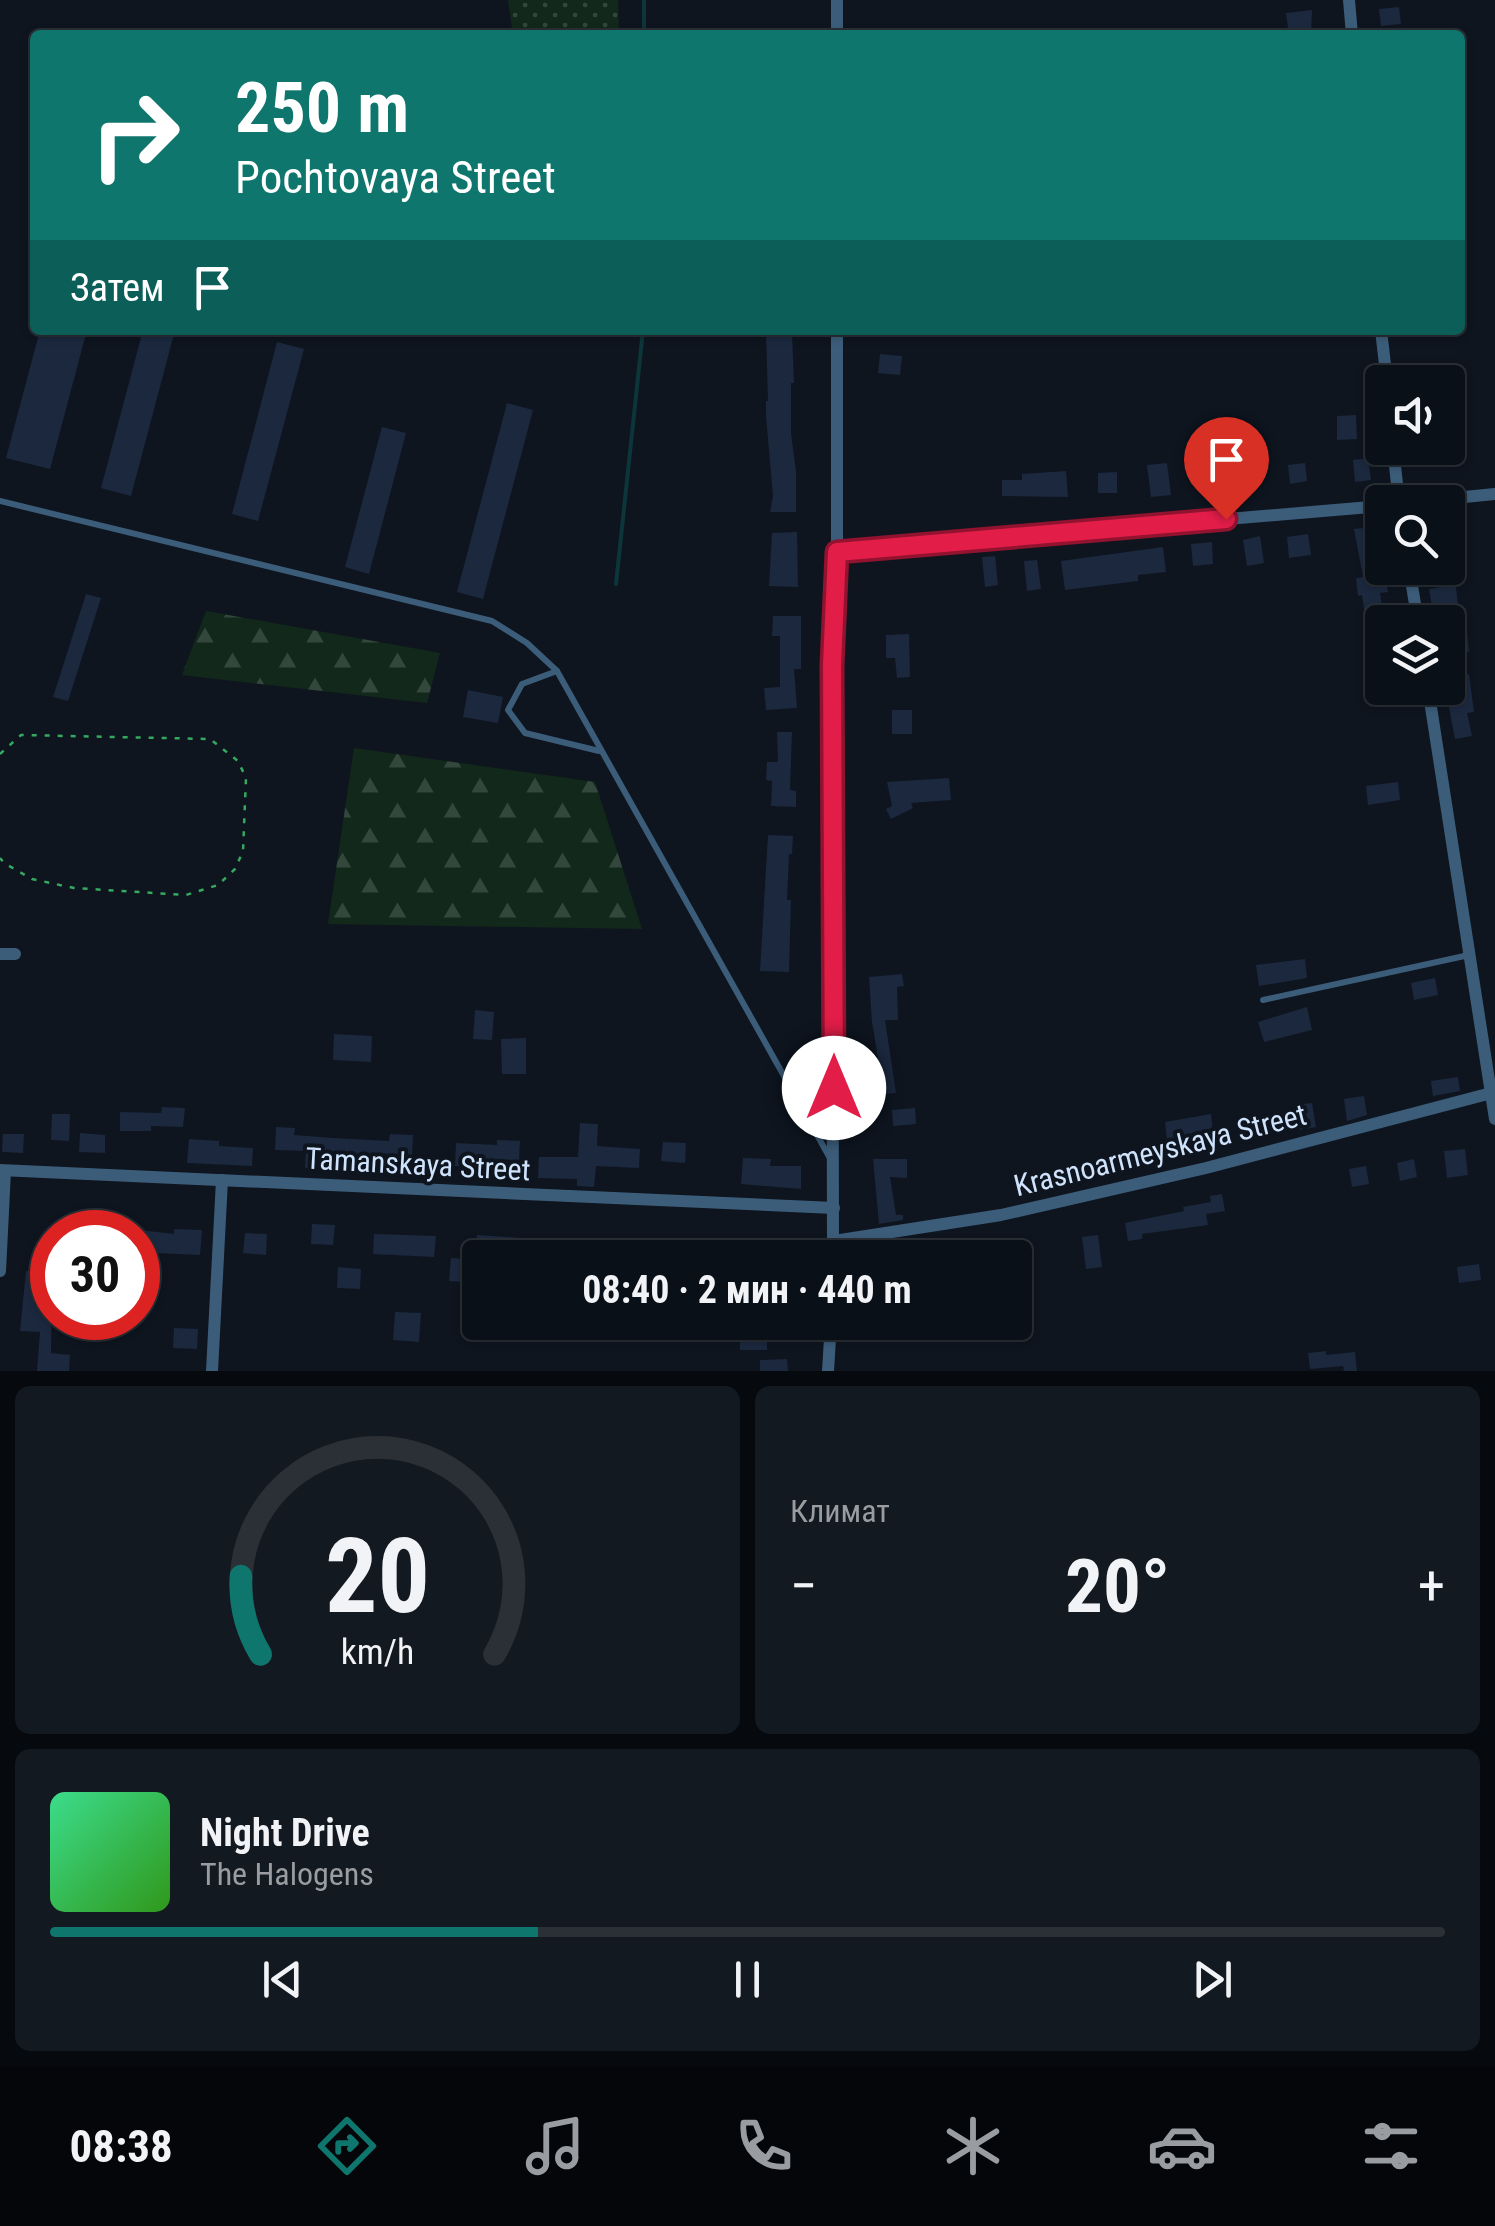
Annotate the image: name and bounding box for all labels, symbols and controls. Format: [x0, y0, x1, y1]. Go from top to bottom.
text: 250 m [235, 67, 409, 149]
icon: right [70, 70, 200, 200]
text: Pochtovaya Street [235, 151, 556, 204]
icon: arrive [185, 260, 240, 315]
text: Затем [70, 266, 165, 310]
map controls [1365, 365, 1465, 705]
button: sound [1365, 365, 1465, 465]
pin [1184, 417, 1269, 520]
icon: arrive [1199, 432, 1254, 487]
button: search [1365, 485, 1465, 585]
button: layers [1365, 605, 1465, 705]
position arrow [782, 1036, 886, 1140]
street label: Krasnoarmeyskaya Street [1010, 1097, 1310, 1203]
street label: Tamanskaya Street [305, 1141, 531, 1187]
speed limit sign: 30 [30, 1210, 160, 1340]
text: 08:40 · 2 мин · 440 m [582, 1268, 912, 1312]
text: Климат [790, 1492, 890, 1530]
text: 20 [325, 1516, 430, 1637]
text: 20° [1065, 1542, 1170, 1630]
text: − [790, 1554, 818, 1618]
text: + [1418, 1554, 1445, 1618]
text: km/h [341, 1631, 414, 1673]
text: Night Drive [200, 1811, 370, 1855]
text: The Halogens [200, 1855, 374, 1893]
icon: previous [255, 1952, 310, 2007]
icon: pause [720, 1952, 775, 2007]
icon: next [1185, 1952, 1240, 2007]
icon: directions [312, 2111, 382, 2181]
icon: music [520, 2111, 590, 2181]
icon: phone [729, 2111, 799, 2181]
icon: climate [938, 2111, 1008, 2181]
icon: car [1147, 2111, 1217, 2181]
icon: filters [1356, 2111, 1426, 2181]
text: 08:38 [69, 2120, 173, 2173]

